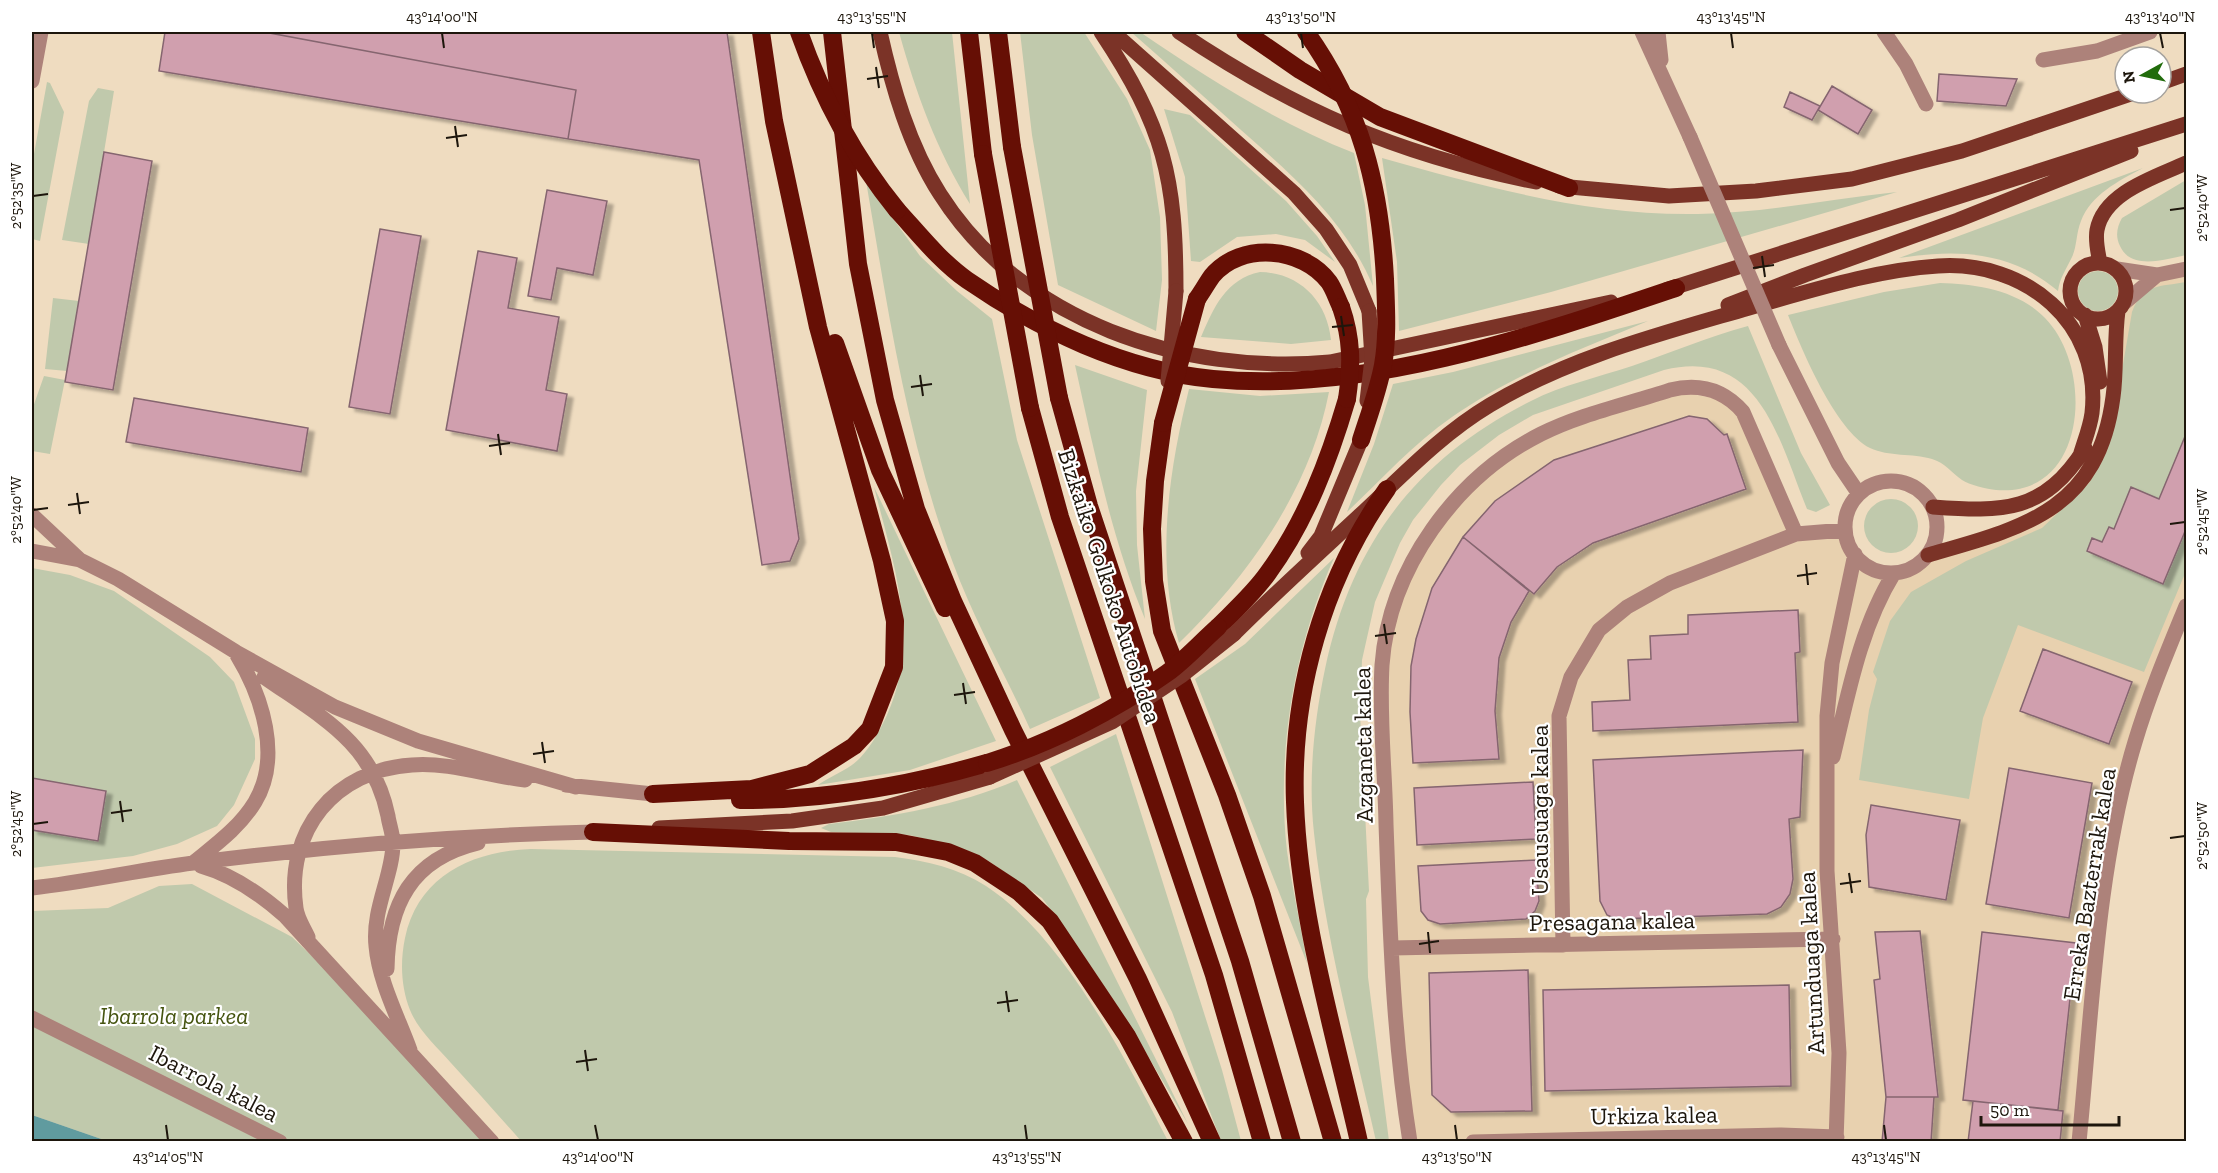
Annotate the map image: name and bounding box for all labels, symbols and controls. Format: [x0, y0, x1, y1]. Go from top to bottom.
text: 43°14'00"N [406, 8, 478, 26]
text: 43°13'55"N [837, 8, 907, 26]
text: 43°13'50"N [1266, 8, 1336, 26]
text: 43°13'45"N [1696, 8, 1766, 26]
text: 43°13'40"N [2125, 8, 2195, 26]
north arrow [2113, 45, 2173, 105]
text: N [2118, 70, 2139, 84]
text: 2°52'35"W [7, 163, 25, 229]
text: 2°52'40"W [2193, 174, 2211, 242]
street label: Bizkaiko Golkoko Autobidea [1052, 445, 1168, 727]
text: 2°52'40"W [7, 476, 25, 544]
text: 2°52'45"W [2193, 489, 2211, 555]
street label: Azganeta kalea [1347, 666, 1379, 823]
street label: Usausuaga kalea [1525, 724, 1554, 896]
street label: Erreka Bazterrak kalea [2056, 765, 2122, 1003]
text: 2°52'45"W [7, 791, 25, 857]
text: 2°52'50"W [2193, 802, 2211, 870]
street label: Artunduaga kalea [1792, 870, 1830, 1055]
street label: Presagana kalea [1529, 905, 1696, 937]
park label: Ibarrola parkea [100, 1001, 248, 1030]
street label: Ibarrola kalea [144, 1038, 284, 1128]
scale bar [1981, 1089, 2119, 1127]
street label: Urkiza kalea [1590, 1099, 1718, 1131]
text: 50 m [1990, 1099, 2030, 1121]
text: 43°14'05"N [133, 1148, 203, 1166]
text: 43°14'00"N [562, 1148, 634, 1166]
text: 43°13'55"N [992, 1148, 1062, 1166]
text: 43°13'50"N [1422, 1148, 1492, 1166]
text: 43°13'45"N [1851, 1148, 1921, 1166]

